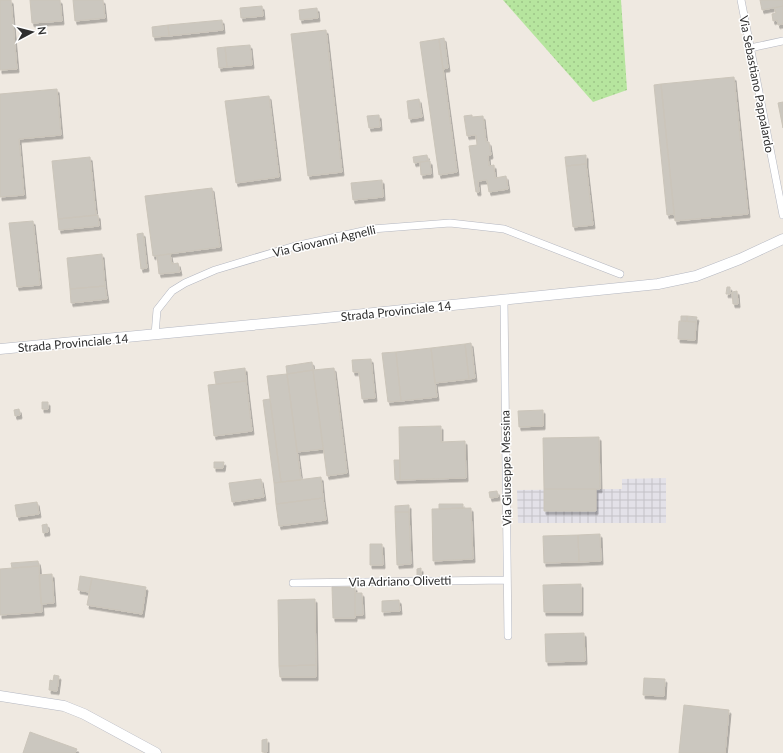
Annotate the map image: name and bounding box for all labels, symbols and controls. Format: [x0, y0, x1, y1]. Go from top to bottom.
north arrow [12, 12, 52, 52]
street label: Via Sebastiano Pappalardo [736, 14, 778, 154]
text: N [35, 26, 49, 36]
street label: Via Giovanni Agnelli [271, 222, 377, 260]
street label: Strada Provinciale 14 [340, 298, 452, 324]
street label: Strada Provinciale 14 [17, 331, 129, 355]
street label: Via Giuseppe Messina [497, 410, 515, 526]
street label: Via Adriano Olivetti [348, 573, 452, 589]

